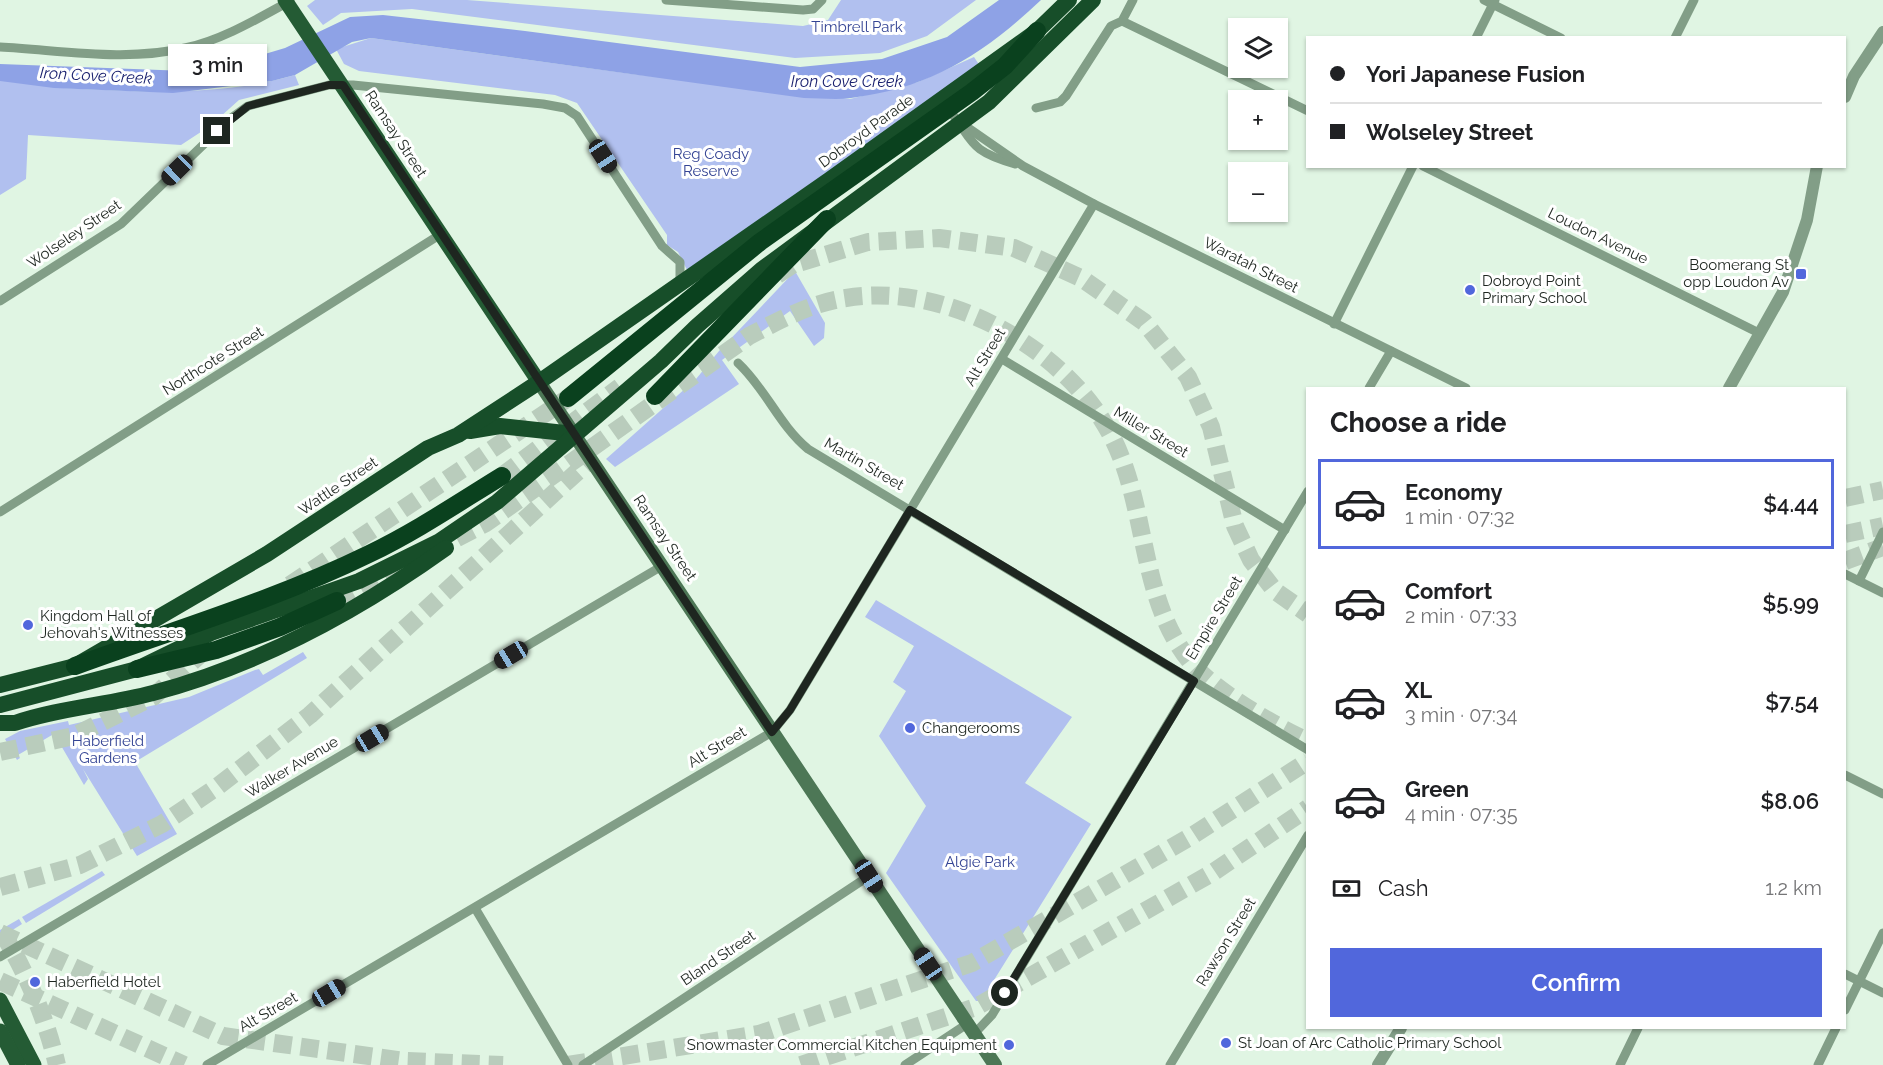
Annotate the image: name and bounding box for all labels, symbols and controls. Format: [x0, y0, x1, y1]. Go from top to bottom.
park label: Timbrell Park [811, 18, 903, 36]
map controls [1228, 18, 1288, 222]
button: layers [1228, 18, 1288, 78]
callout: 3 min [168, 44, 266, 86]
text: 3 min [192, 53, 243, 77]
text: Yori Japanese Fusion [1366, 61, 1585, 87]
water label: Iron Cove Creek [39, 63, 153, 88]
water label: Iron Cove Creek [791, 72, 904, 91]
street label: Ramsay Street [361, 87, 431, 181]
button: + [1228, 90, 1288, 150]
street label: Dobroyd Parade [815, 91, 917, 171]
route end [203, 117, 230, 144]
text: Wolseley Street [1366, 119, 1533, 145]
car [586, 136, 620, 176]
park label: Reg Coady Reserve [673, 145, 749, 180]
car [158, 151, 196, 189]
button: − [1228, 162, 1288, 222]
street label: Wolseley Street [24, 196, 124, 272]
street label: Loudon Avenue [1545, 204, 1651, 268]
street label: Waratah Street [1201, 233, 1301, 297]
place label: Boomerang St opp Loudon Av [1683, 256, 1789, 291]
marker: Boomerang St opp Loudon Av [1794, 267, 1808, 281]
place label: Dobroyd Point Primary School [1482, 272, 1588, 307]
marker: Dobroyd Point Primary School [1463, 283, 1477, 297]
street label: Northcote Street [159, 323, 267, 399]
street label: Alt Street [961, 325, 1009, 389]
street label: Miller Street [1110, 403, 1192, 461]
text: Choose a ride [1330, 407, 1506, 438]
street label: Martin Street [821, 434, 907, 494]
street label: Wattle Street [295, 453, 381, 519]
icon: car [1333, 477, 1387, 531]
text: Economy [1405, 479, 1503, 505]
text: $4.44 [1763, 491, 1819, 517]
street label: Ramsay Street [630, 492, 700, 584]
text: 1 min · 07:32 [1405, 505, 1515, 529]
street label: Empire Street [1182, 573, 1246, 663]
icon: car [1333, 576, 1387, 630]
text: Comfort [1405, 578, 1492, 604]
text: $5.99 [1762, 590, 1819, 616]
text: 2 min · 07:33 [1405, 604, 1517, 628]
place label: Kingdom Hall of Jehovah's Witnesses [40, 607, 183, 642]
marker: Kingdom Hall of Jehovah's Witnesses [21, 618, 35, 632]
car [491, 638, 531, 672]
icon: car [1333, 675, 1387, 729]
text: XL [1405, 677, 1432, 703]
text: $7.54 [1765, 689, 1819, 715]
text: 3 min · 07:34 [1405, 703, 1517, 727]
place label: Changerooms [922, 719, 1020, 737]
car [352, 721, 392, 755]
marker: Changerooms [903, 721, 917, 735]
street label: Alt Street [685, 723, 749, 771]
park label: Haberfield Gardens [72, 732, 144, 767]
street label: Walker Avenue [243, 732, 342, 802]
icon: car [1333, 774, 1387, 828]
text: Green [1405, 776, 1469, 802]
text: $8.06 [1760, 788, 1819, 814]
text: 4 min · 07:35 [1405, 802, 1518, 826]
park label: Algie Park [945, 853, 1015, 871]
car [852, 856, 886, 896]
icon: cash [1330, 872, 1363, 905]
text: Cash [1378, 875, 1429, 901]
text: 1.2 km [1765, 876, 1822, 900]
street label: Rawson Street [1193, 895, 1259, 989]
street label: Bland Street [677, 927, 759, 989]
car [910, 944, 946, 984]
button: Confirm [1330, 948, 1822, 1017]
place label: Haberfield Hotel [47, 973, 162, 991]
marker: Haberfield Hotel [28, 975, 42, 989]
car [309, 976, 349, 1010]
route start [991, 979, 1018, 1006]
street label: Alt Street [236, 988, 300, 1036]
place label: St Joan of Arc Catholic Primary School [1238, 1034, 1502, 1052]
place label: Snowmaster Commercial Kitchen Equipment [687, 1036, 997, 1054]
marker: St Joan of Arc Catholic Primary School [1219, 1036, 1233, 1050]
marker: Snowmaster Commercial Kitchen Equipment [1002, 1038, 1016, 1052]

